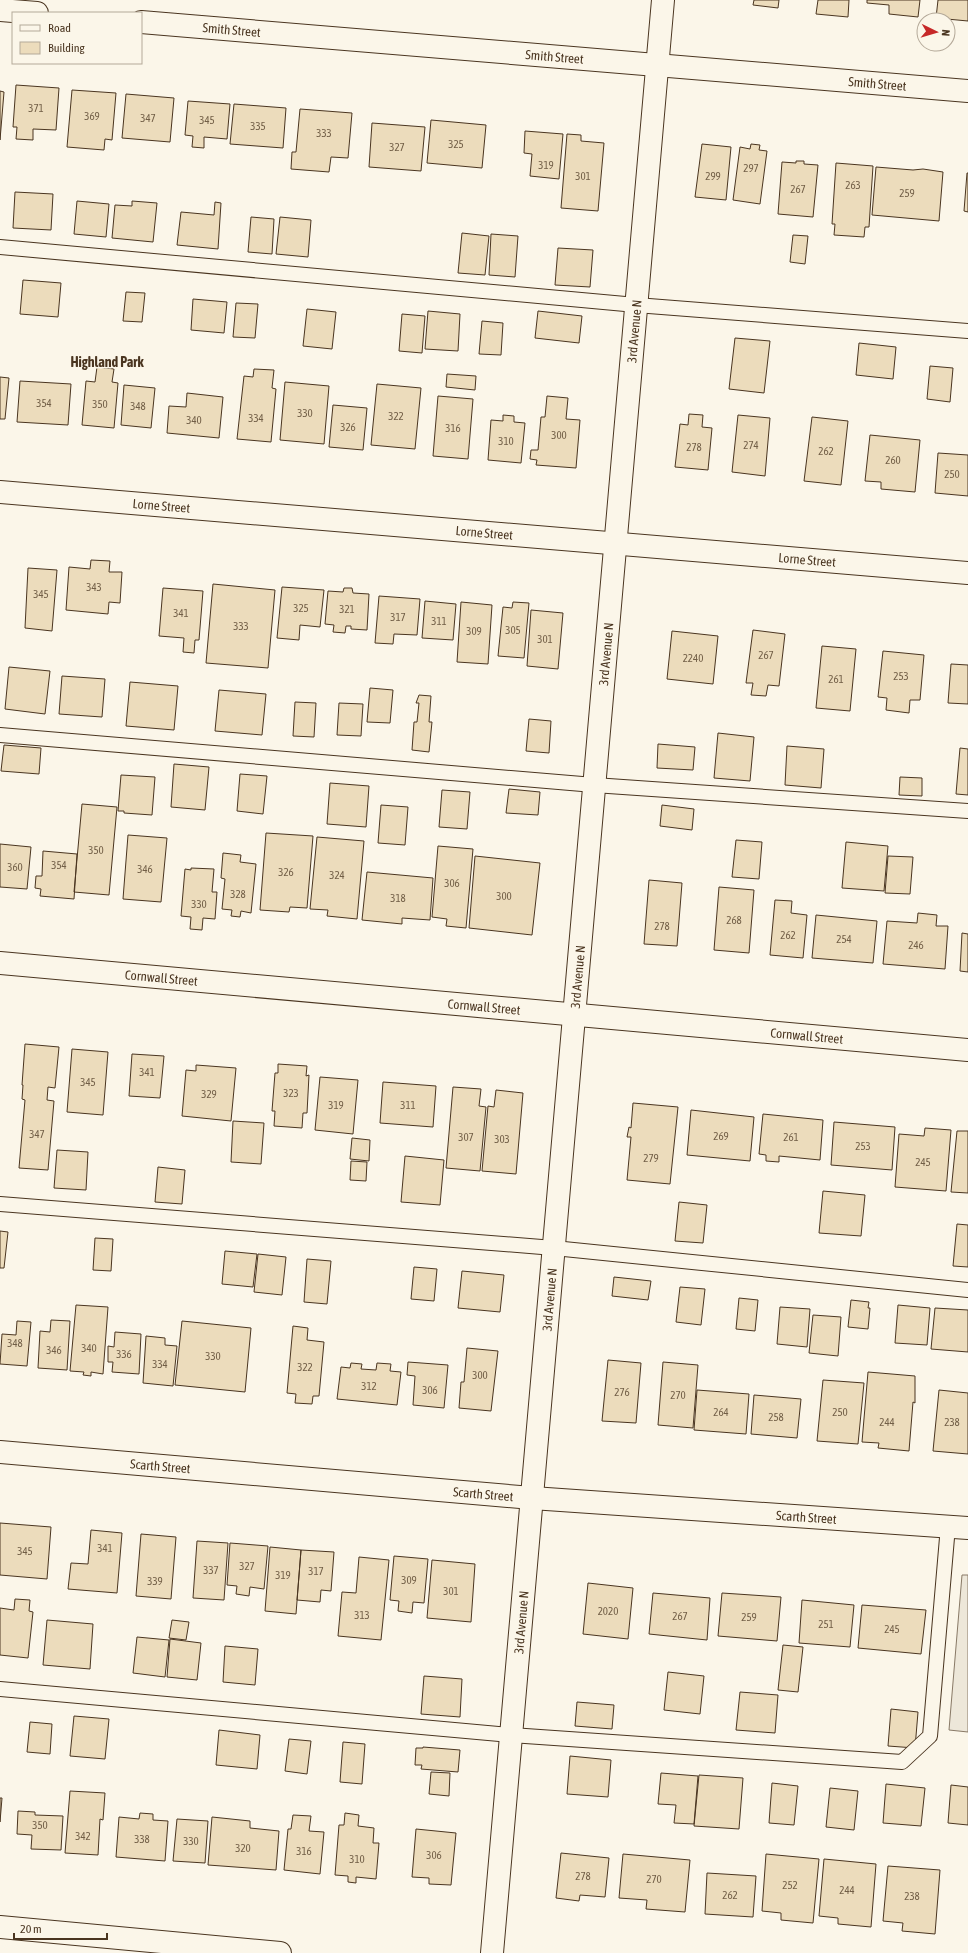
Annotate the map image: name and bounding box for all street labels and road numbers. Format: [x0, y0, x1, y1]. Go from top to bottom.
street label: Smith Street [202, 20, 262, 39]
street label: Smith Street [525, 47, 584, 66]
street label: Smith Street [848, 74, 907, 93]
street label: 3rd Avenue N [624, 299, 644, 363]
street label: Lorne Street [132, 496, 191, 515]
street label: Lorne Street [455, 523, 514, 542]
street label: Lorne Street [778, 550, 837, 569]
street label: 3rd Avenue N [596, 622, 616, 686]
street label: 3rd Avenue N [567, 945, 588, 1009]
street label: Cornwall Street [124, 967, 199, 988]
street label: Cornwall Street [447, 996, 521, 1017]
street label: Cornwall Street [770, 1025, 844, 1046]
street label: 3rd Avenue N [539, 1267, 559, 1332]
street label: Scarth Street [130, 1456, 191, 1476]
street label: Scarth Street [452, 1484, 514, 1504]
street label: Scarth Street [776, 1507, 837, 1526]
street label: 3rd Avenue N [511, 1590, 531, 1654]

